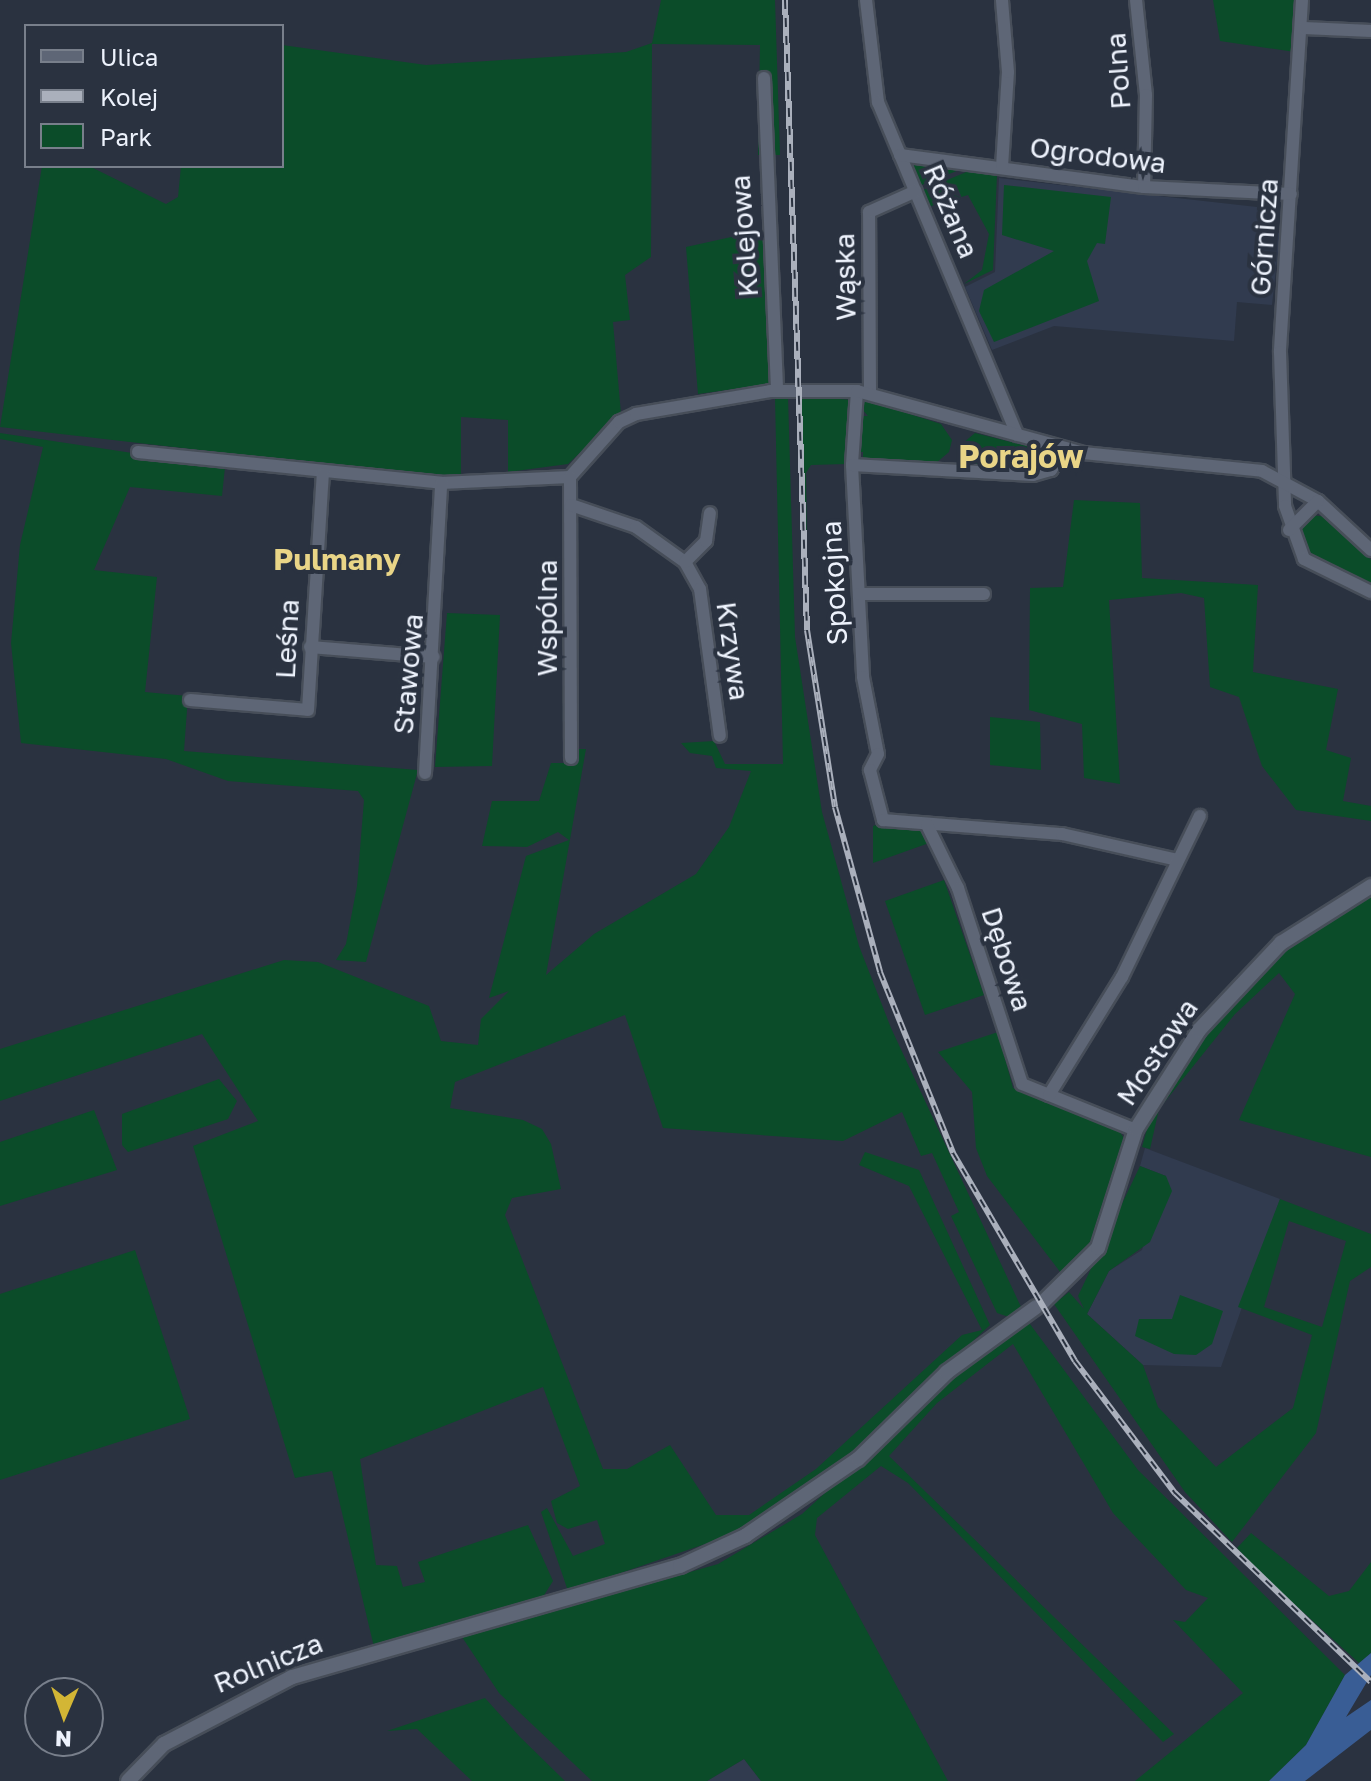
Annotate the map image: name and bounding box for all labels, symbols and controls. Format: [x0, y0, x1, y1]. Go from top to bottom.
legend [24, 24, 284, 168]
street label: Polna [1099, 31, 1137, 111]
text: Ulica [100, 42, 158, 71]
text: Kolej [100, 82, 158, 111]
text: Park [100, 122, 152, 151]
street label: Ogrodowa [1028, 130, 1168, 180]
street label: Różana [916, 159, 986, 263]
street label: Kolejowa [723, 174, 765, 298]
street label: Górnicza [1243, 177, 1285, 297]
street label: Wąska [827, 233, 863, 321]
district label: Porajów [958, 437, 1084, 475]
street label: Spokojna [814, 520, 854, 646]
district label: Pulmany [273, 541, 401, 577]
street label: Wspólna [530, 560, 564, 676]
street label: Leśna [268, 598, 306, 680]
street label: Krzywa [709, 600, 757, 702]
street label: Stawowa [386, 612, 430, 736]
street label: Dębowa [974, 903, 1040, 1015]
street label: Mostowa [1109, 992, 1205, 1112]
street label: Rolnicza [209, 1626, 327, 1700]
north arrow [24, 1677, 104, 1757]
text: N [54, 1726, 72, 1753]

